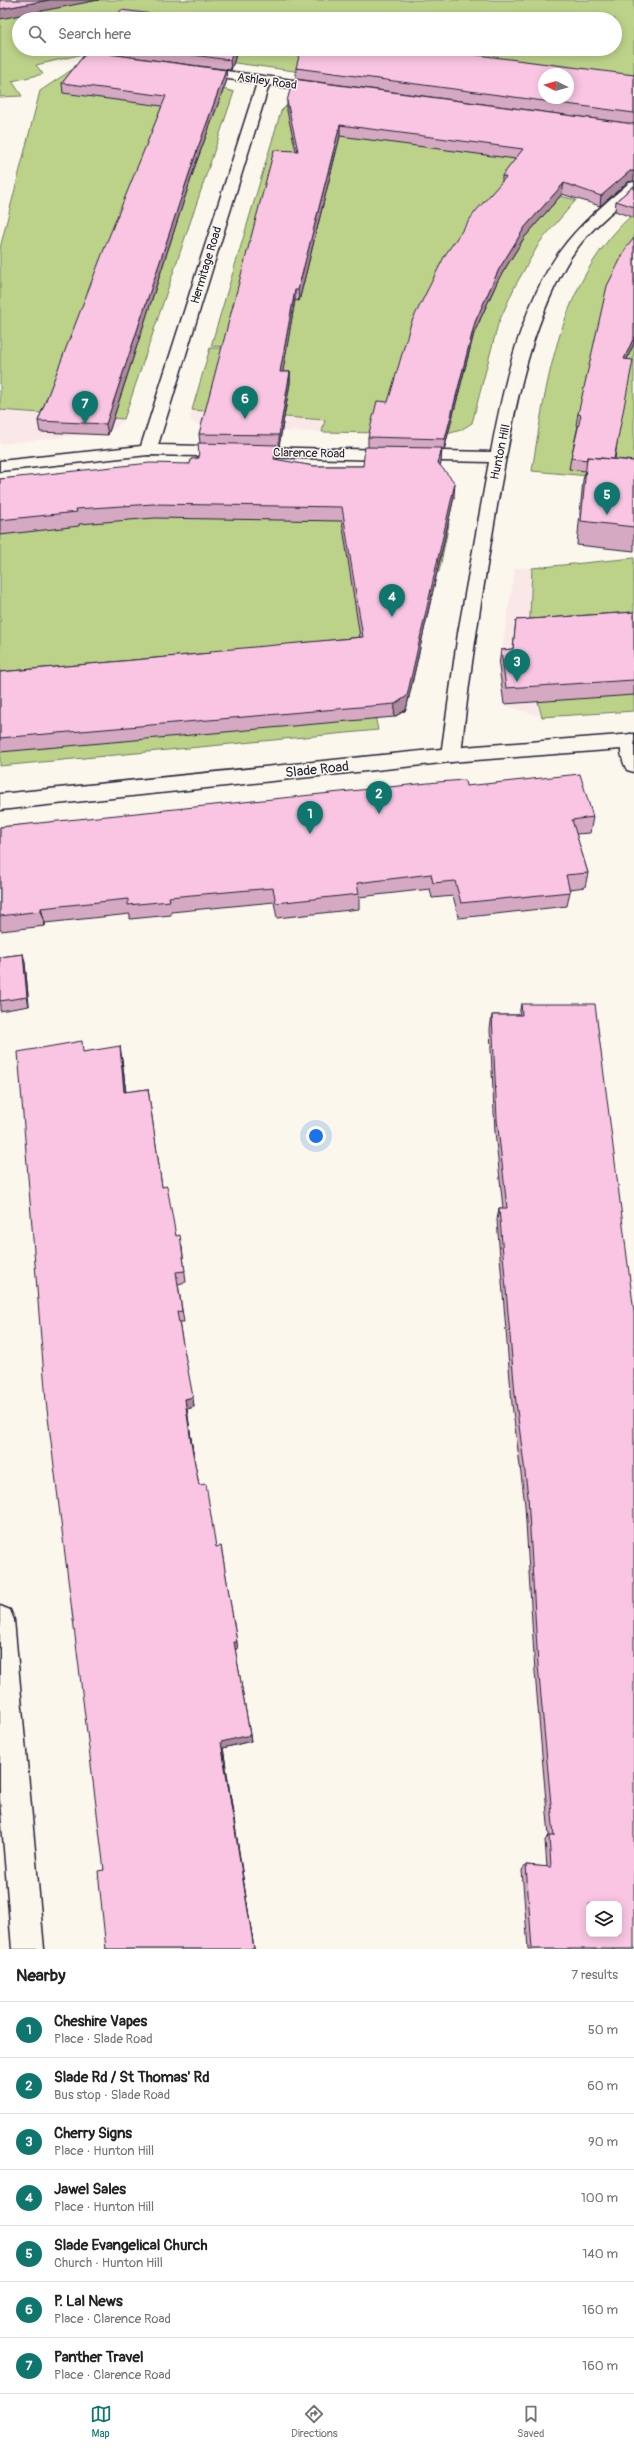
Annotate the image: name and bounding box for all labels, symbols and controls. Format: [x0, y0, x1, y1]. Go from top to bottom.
search box [12, 12, 622, 56]
icon: search [26, 23, 48, 45]
text: Search here [58, 25, 131, 44]
north arrow [538, 68, 574, 104]
street label: Ashley Road [236, 70, 298, 93]
street label: Hermitage Road [188, 225, 225, 306]
pin: 6 [232, 386, 258, 419]
pin: 7 [72, 391, 98, 424]
street label: Hunton Hill [487, 423, 514, 481]
street label: Clarence Road [273, 445, 345, 462]
pin: 5 [594, 482, 620, 515]
pin: 4 [379, 584, 405, 617]
pin: 3 [504, 649, 530, 682]
street label: Slade Road [284, 758, 350, 781]
pin: 2 [366, 781, 392, 814]
pin: 1 [297, 801, 323, 834]
your location [306, 1126, 326, 1146]
map controls [586, 1901, 622, 1937]
button: layers [586, 1901, 622, 1937]
text: Nearby [16, 1965, 65, 1986]
text: 7 results [571, 1967, 618, 1983]
text: Cheshire Vapes [54, 2012, 147, 2031]
text: 1 [26, 2022, 32, 2038]
text: 50 m [588, 2022, 618, 2038]
text: Place · Slade Road [54, 2031, 153, 2047]
text: Slade Rd / St Thomas' Rd [54, 2068, 210, 2087]
text: 2 [25, 2078, 33, 2094]
text: 60 m [587, 2078, 618, 2094]
text: Bus stop · Slade Road [54, 2087, 170, 2103]
text: Cherry Signs [54, 2124, 132, 2143]
text: 3 [25, 2134, 33, 2150]
text: 90 m [588, 2134, 618, 2150]
text: Place · Hunton Hill [54, 2143, 154, 2159]
text: Jawel Sales [54, 2180, 126, 2199]
text: 4 [25, 2190, 33, 2206]
text: 100 m [581, 2190, 618, 2206]
text: Place · Hunton Hill [54, 2199, 154, 2215]
text: Slade Evangelical Church [54, 2236, 207, 2255]
text: 5 [25, 2246, 33, 2262]
text: 140 m [582, 2246, 618, 2262]
text: Church · Hunton Hill [54, 2255, 163, 2271]
text: P. Lal News [54, 2292, 123, 2311]
text: 6 [25, 2302, 33, 2318]
text: 160 m [582, 2302, 618, 2318]
text: Place · Clarence Road [54, 2311, 171, 2327]
text: Panther Travel [54, 2348, 144, 2367]
text: 7 [26, 2358, 32, 2374]
text: 160 m [582, 2358, 618, 2374]
text: Place · Clarence Road [54, 2367, 171, 2383]
tab: Map [90, 2403, 112, 2440]
tab: Directions [291, 2403, 338, 2440]
tab: Saved [517, 2403, 544, 2440]

